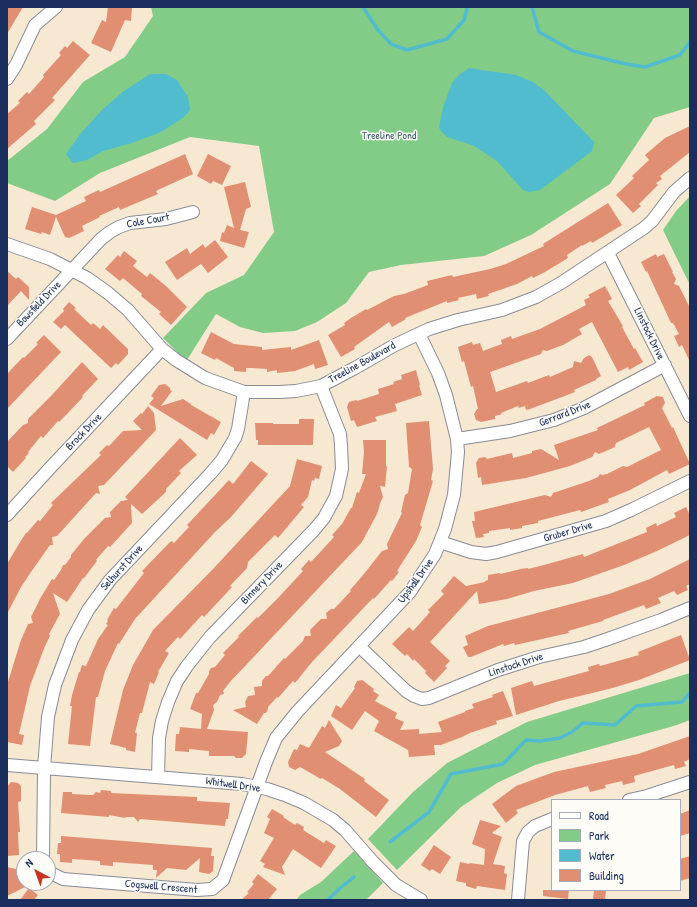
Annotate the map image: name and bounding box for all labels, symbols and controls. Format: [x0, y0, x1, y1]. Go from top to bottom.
park label: Treeline Pond [362, 129, 416, 143]
street label: Cole Court [126, 211, 170, 231]
street label: Bowsfield Drive [14, 278, 64, 330]
street label: Linstock Drive [631, 306, 667, 362]
street label: Treeline Boulevard [326, 339, 398, 387]
street label: Gerrard Drive [537, 398, 593, 430]
street label: Brock Drive [63, 411, 105, 453]
street label: Gruber Drive [542, 519, 594, 545]
street label: Selhurst Drive [98, 542, 146, 594]
street label: Upshall Drive [395, 556, 437, 606]
street label: Binnery Drive [238, 559, 286, 607]
street label: Linstock Drive [487, 650, 545, 680]
street label: Whitwell Drive [205, 775, 261, 795]
legend [551, 799, 681, 891]
text: Road [589, 807, 609, 824]
text: Park [589, 827, 609, 844]
text: Water [589, 847, 615, 864]
north arrow [16, 851, 56, 891]
text: N [22, 855, 36, 870]
text: Building [589, 867, 624, 884]
street label: Cogswell Crescent [124, 877, 198, 897]

